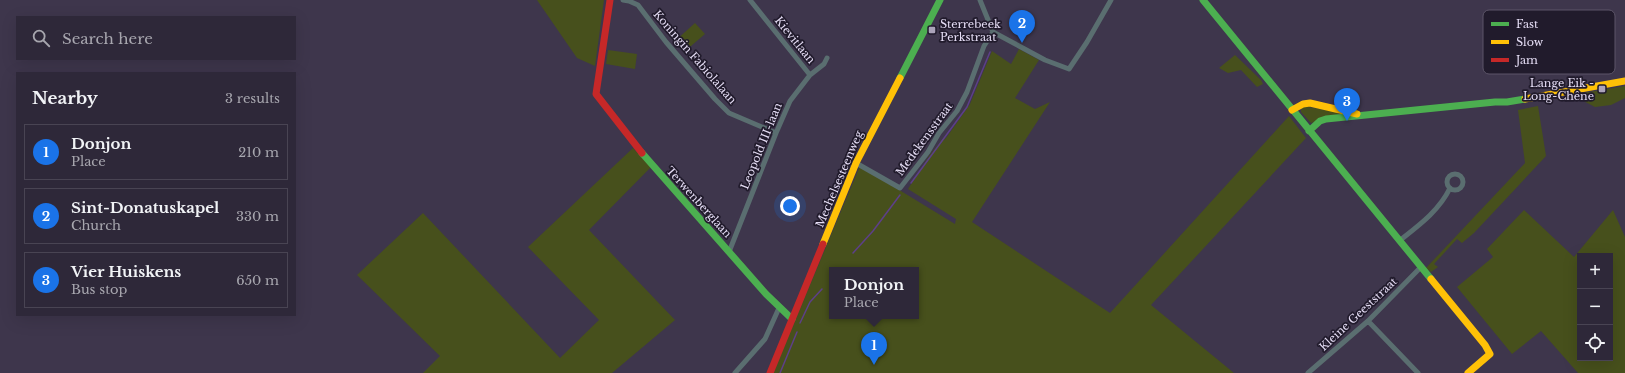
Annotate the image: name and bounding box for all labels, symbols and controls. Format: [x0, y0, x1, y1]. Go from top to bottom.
street label: Koningin Fabiolalaan [650, 7, 740, 107]
pin: 2 [1009, 10, 1035, 43]
legend [1483, 10, 1615, 74]
street label: Kievitlaan [772, 14, 818, 67]
search box [16, 16, 296, 60]
place label: Sterrebeek Perkstraat [940, 17, 1001, 44]
text: Fast [1516, 17, 1539, 31]
marker: Sterrebeek Perkstraat [927, 25, 937, 35]
icon: search [30, 27, 52, 49]
text: Search here [62, 29, 153, 48]
text: Slow [1516, 35, 1544, 49]
text: Jam [1514, 53, 1538, 67]
place label: Lange Eik - Long-Chêne [1523, 76, 1594, 103]
marker: Lange Eik - Long-Chêne [1597, 84, 1607, 94]
text: Nearby [32, 88, 98, 109]
pin: 3 [1334, 88, 1360, 121]
text: 3 results [225, 90, 280, 107]
street label: Medekensstraat [893, 99, 956, 179]
street label: Leopold III-laan [737, 100, 785, 191]
street label: Mechelsesteenweg [812, 128, 866, 230]
text: Donjon [71, 134, 131, 153]
text: 1 [43, 144, 49, 161]
text: 210 m [238, 144, 279, 161]
text: Place [71, 153, 106, 170]
street label: Terwenberglaan [663, 164, 735, 241]
your location [780, 196, 800, 216]
text: Sint-Donatuskapel [71, 198, 219, 217]
text: 2 [42, 208, 50, 225]
text: 330 m [236, 208, 279, 225]
text: Church [71, 217, 121, 234]
map controls [1577, 253, 1613, 361]
button: + [1577, 253, 1613, 289]
text: Vier Huiskens [71, 262, 181, 281]
popup [829, 267, 919, 319]
text: 3 [42, 272, 50, 289]
text: 650 m [236, 272, 279, 289]
street label: Kleine Geeststraat [1316, 274, 1400, 354]
text: Donjon [844, 275, 904, 294]
text: Bus stop [71, 281, 127, 298]
button: − [1577, 289, 1613, 325]
text: Place [844, 294, 879, 311]
button: locate [1577, 325, 1613, 361]
pin: 1 [861, 332, 887, 365]

